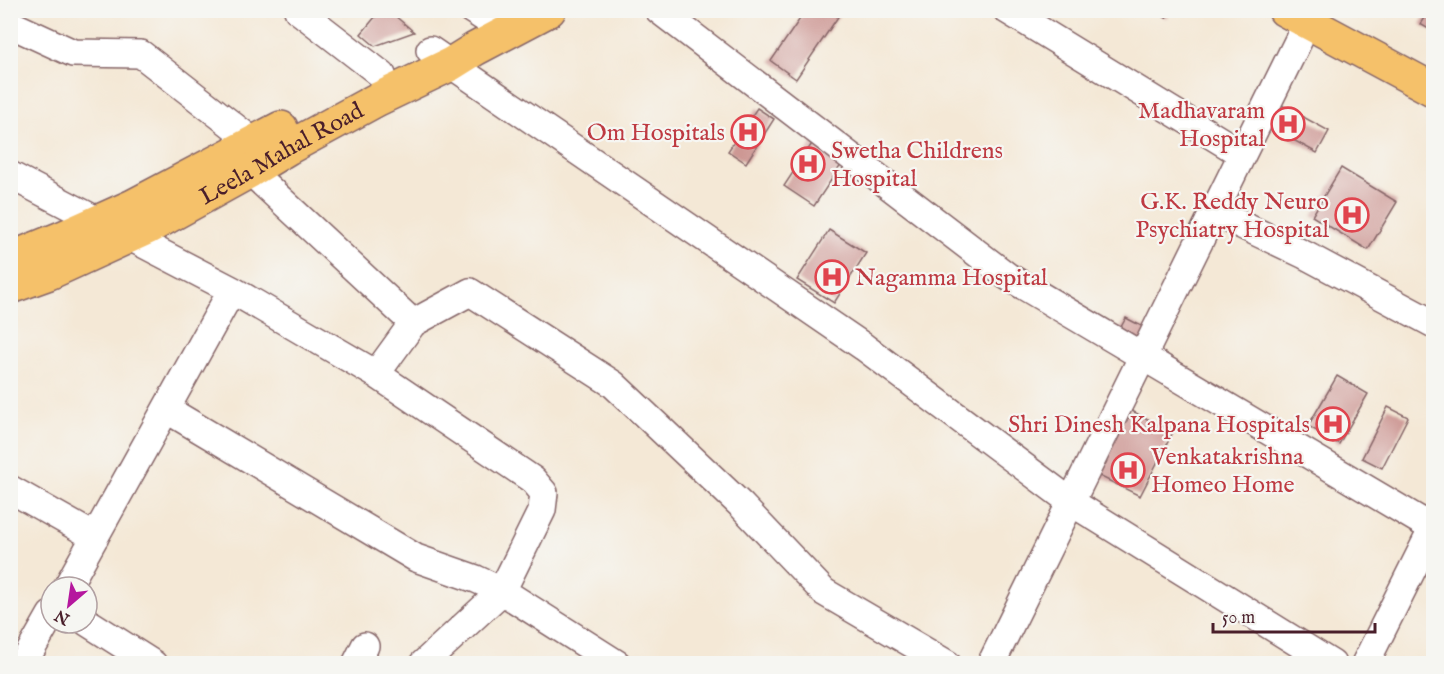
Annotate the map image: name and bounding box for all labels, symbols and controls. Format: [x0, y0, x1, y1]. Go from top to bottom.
street label: Leela Mahal Road [194, 96, 370, 213]
place label: Madhavaram Hospital [1138, 96, 1265, 155]
hospital icon: Madhavaram Hospital [1270, 106, 1306, 142]
hospital icon: Om Hospitals [730, 114, 766, 150]
place label: Om Hospitals [587, 118, 725, 149]
place label: Swetha Childrens Hospital [831, 136, 1003, 195]
hospital icon: Swetha Childrens Hospital [790, 146, 826, 182]
place label: G.K. Reddy Neuro Psychiatry Hospital [1135, 187, 1329, 246]
hospital icon: G.K. Reddy Neuro Psychiatry Hospital [1334, 197, 1370, 233]
hospital icon: Nagamma Hospital [814, 259, 850, 295]
place label: Nagamma Hospital [855, 263, 1048, 294]
hospital icon: Shri Dinesh Kalpana Hospitals [1315, 406, 1351, 442]
place label: Shri Dinesh Kalpana Hospitals [1008, 410, 1310, 441]
place label: Venkatakrishna Homeo Home [1150, 442, 1304, 501]
hospital icon: Venkatakrishna Homeo Home [1110, 452, 1146, 488]
north arrow [39, 575, 99, 635]
scale bar [1213, 596, 1375, 634]
text: N [52, 604, 74, 629]
text: 50 m [1222, 607, 1255, 630]

